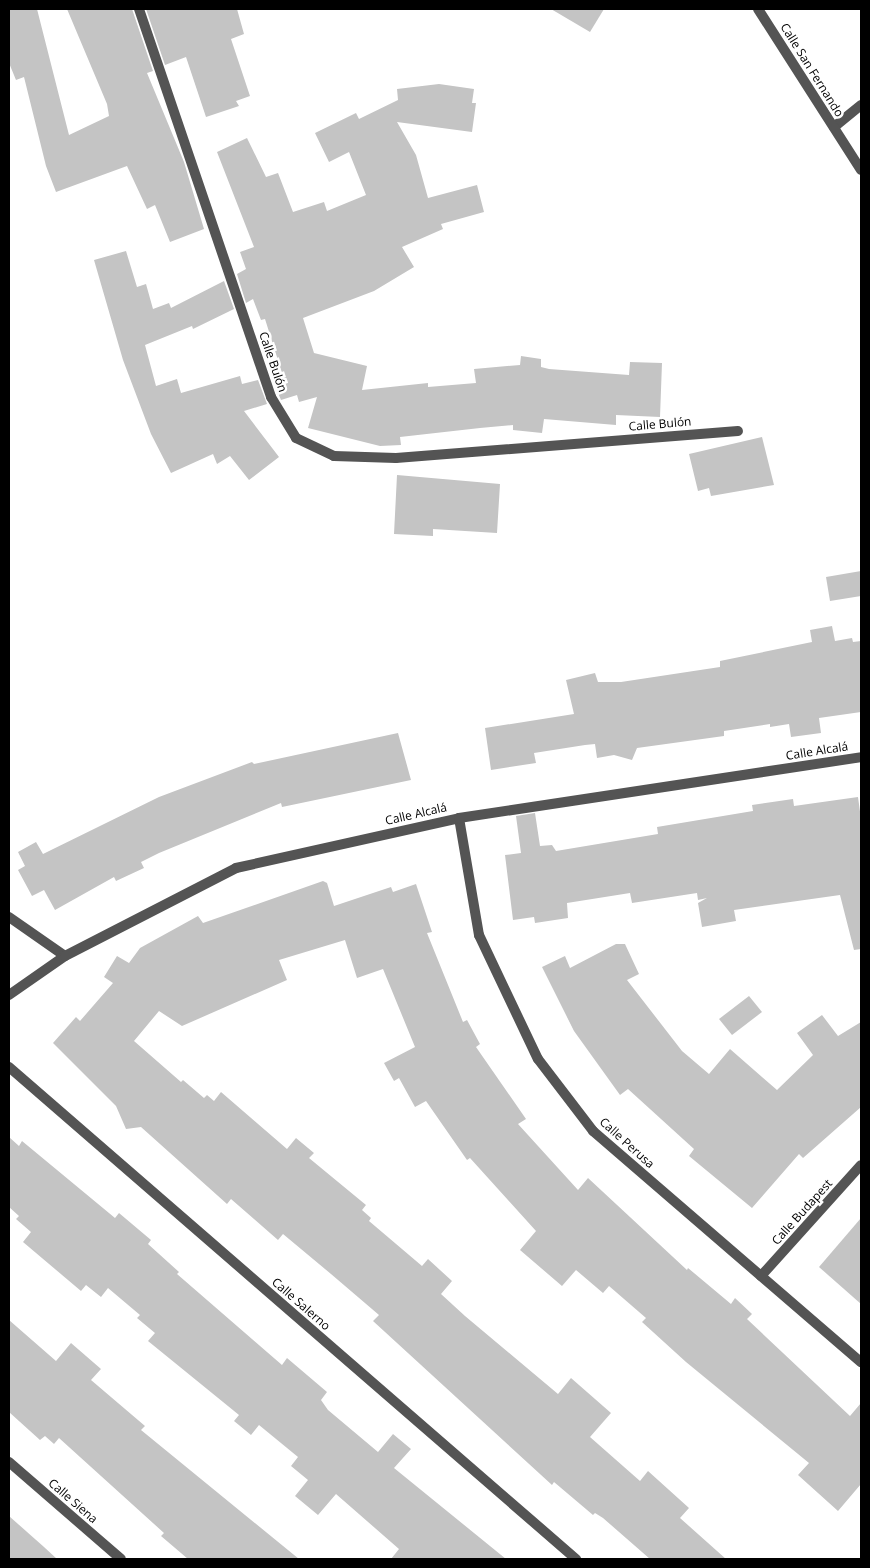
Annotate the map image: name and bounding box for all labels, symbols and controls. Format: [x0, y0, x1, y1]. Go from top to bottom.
street label: Calle San Fernando [777, 21, 847, 119]
street label: Calle Bulón [256, 330, 290, 394]
street label: Calle Bulón [628, 414, 692, 434]
street label: Calle Alcalá [785, 739, 849, 763]
street label: Calle Alcalá [384, 800, 448, 828]
street label: Calle Perusa [597, 1115, 657, 1171]
street label: Calle Budapest [769, 1176, 835, 1248]
street label: Calle Salerno [269, 1275, 333, 1333]
street label: Calle Siena [45, 1476, 101, 1526]

